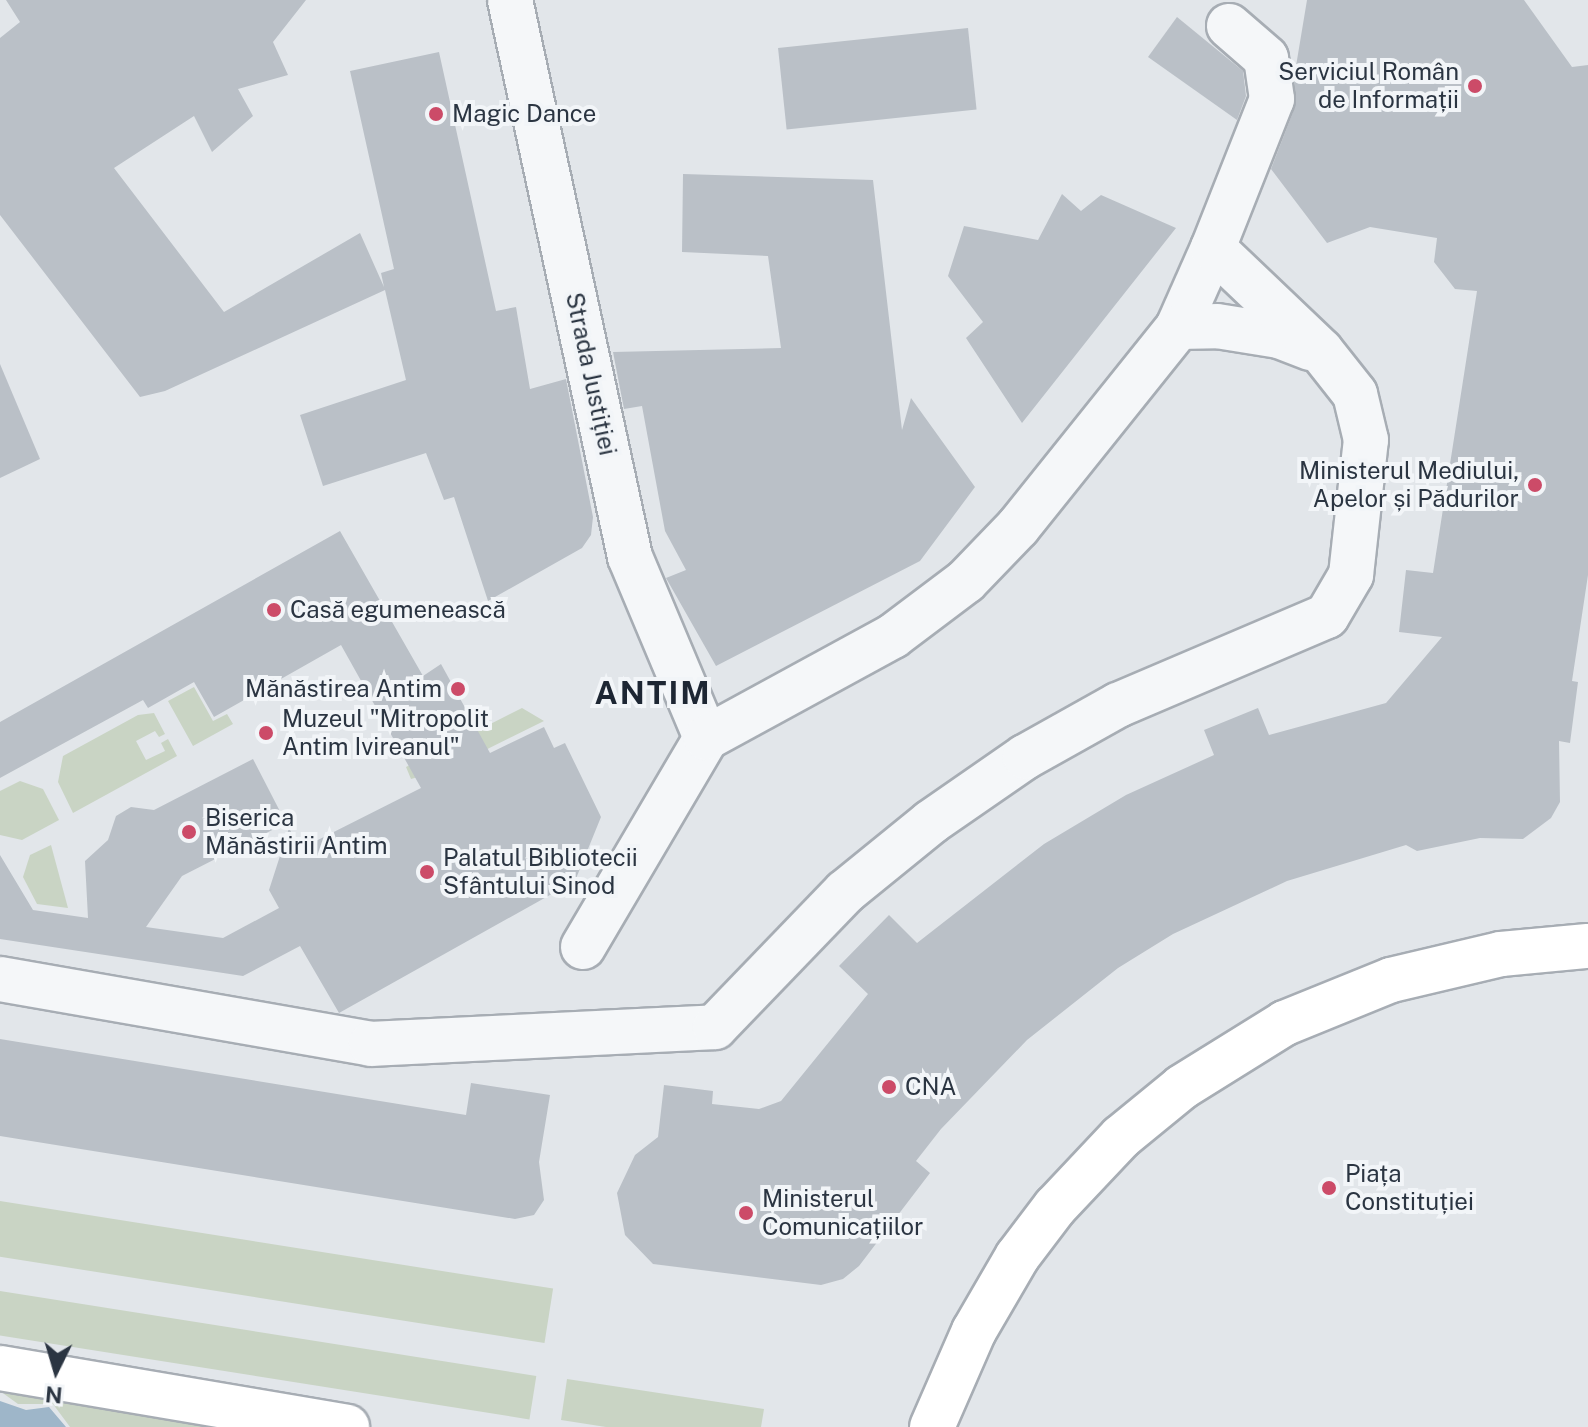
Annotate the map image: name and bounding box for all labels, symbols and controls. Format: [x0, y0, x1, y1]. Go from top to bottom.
place label: Serviciul Român de Informații [1278, 58, 1459, 114]
marker: Serviciul Român de Informații [1466, 77, 1484, 95]
place label: Magic Dance [452, 100, 597, 128]
marker: Magic Dance [427, 105, 445, 123]
street label: Strada Justiției [560, 290, 622, 458]
place label: Ministerul Mediului, Apelor și Pădurilor [1299, 457, 1519, 513]
marker: Ministerul Mediului, Apelor și Pădurilor [1526, 476, 1544, 494]
place label: Casă egumenească [290, 596, 506, 624]
marker: Casă egumenească [265, 601, 283, 619]
district label: ANTIM [594, 674, 712, 712]
place label: Mănăstirea Antim [245, 675, 442, 703]
marker: Mănăstirea Antim [449, 680, 467, 698]
place label: Muzeul "Mitropolit Antim Ivireanul" [282, 705, 489, 761]
marker: Muzeul "Mitropolit Antim Ivireanul" [257, 724, 275, 742]
place label: Biserica Mănăstirii Antim [205, 804, 388, 860]
marker: Biserica Mănăstirii Antim [180, 823, 198, 841]
place label: Palatul Bibliotecii Sfântului Sinod [443, 844, 638, 900]
marker: Palatul Bibliotecii Sfântului Sinod [418, 863, 436, 881]
place label: CNA [905, 1073, 957, 1101]
marker: CNA [880, 1078, 898, 1096]
place label: Piața Constituției [1345, 1160, 1474, 1216]
marker: Piața Constituției [1320, 1179, 1338, 1197]
place label: Ministerul Comunicațiilor [762, 1185, 923, 1241]
marker: Ministerul Comunicațiilor [737, 1204, 755, 1222]
north arrow [16, 1331, 96, 1411]
text: N [44, 1381, 64, 1409]

